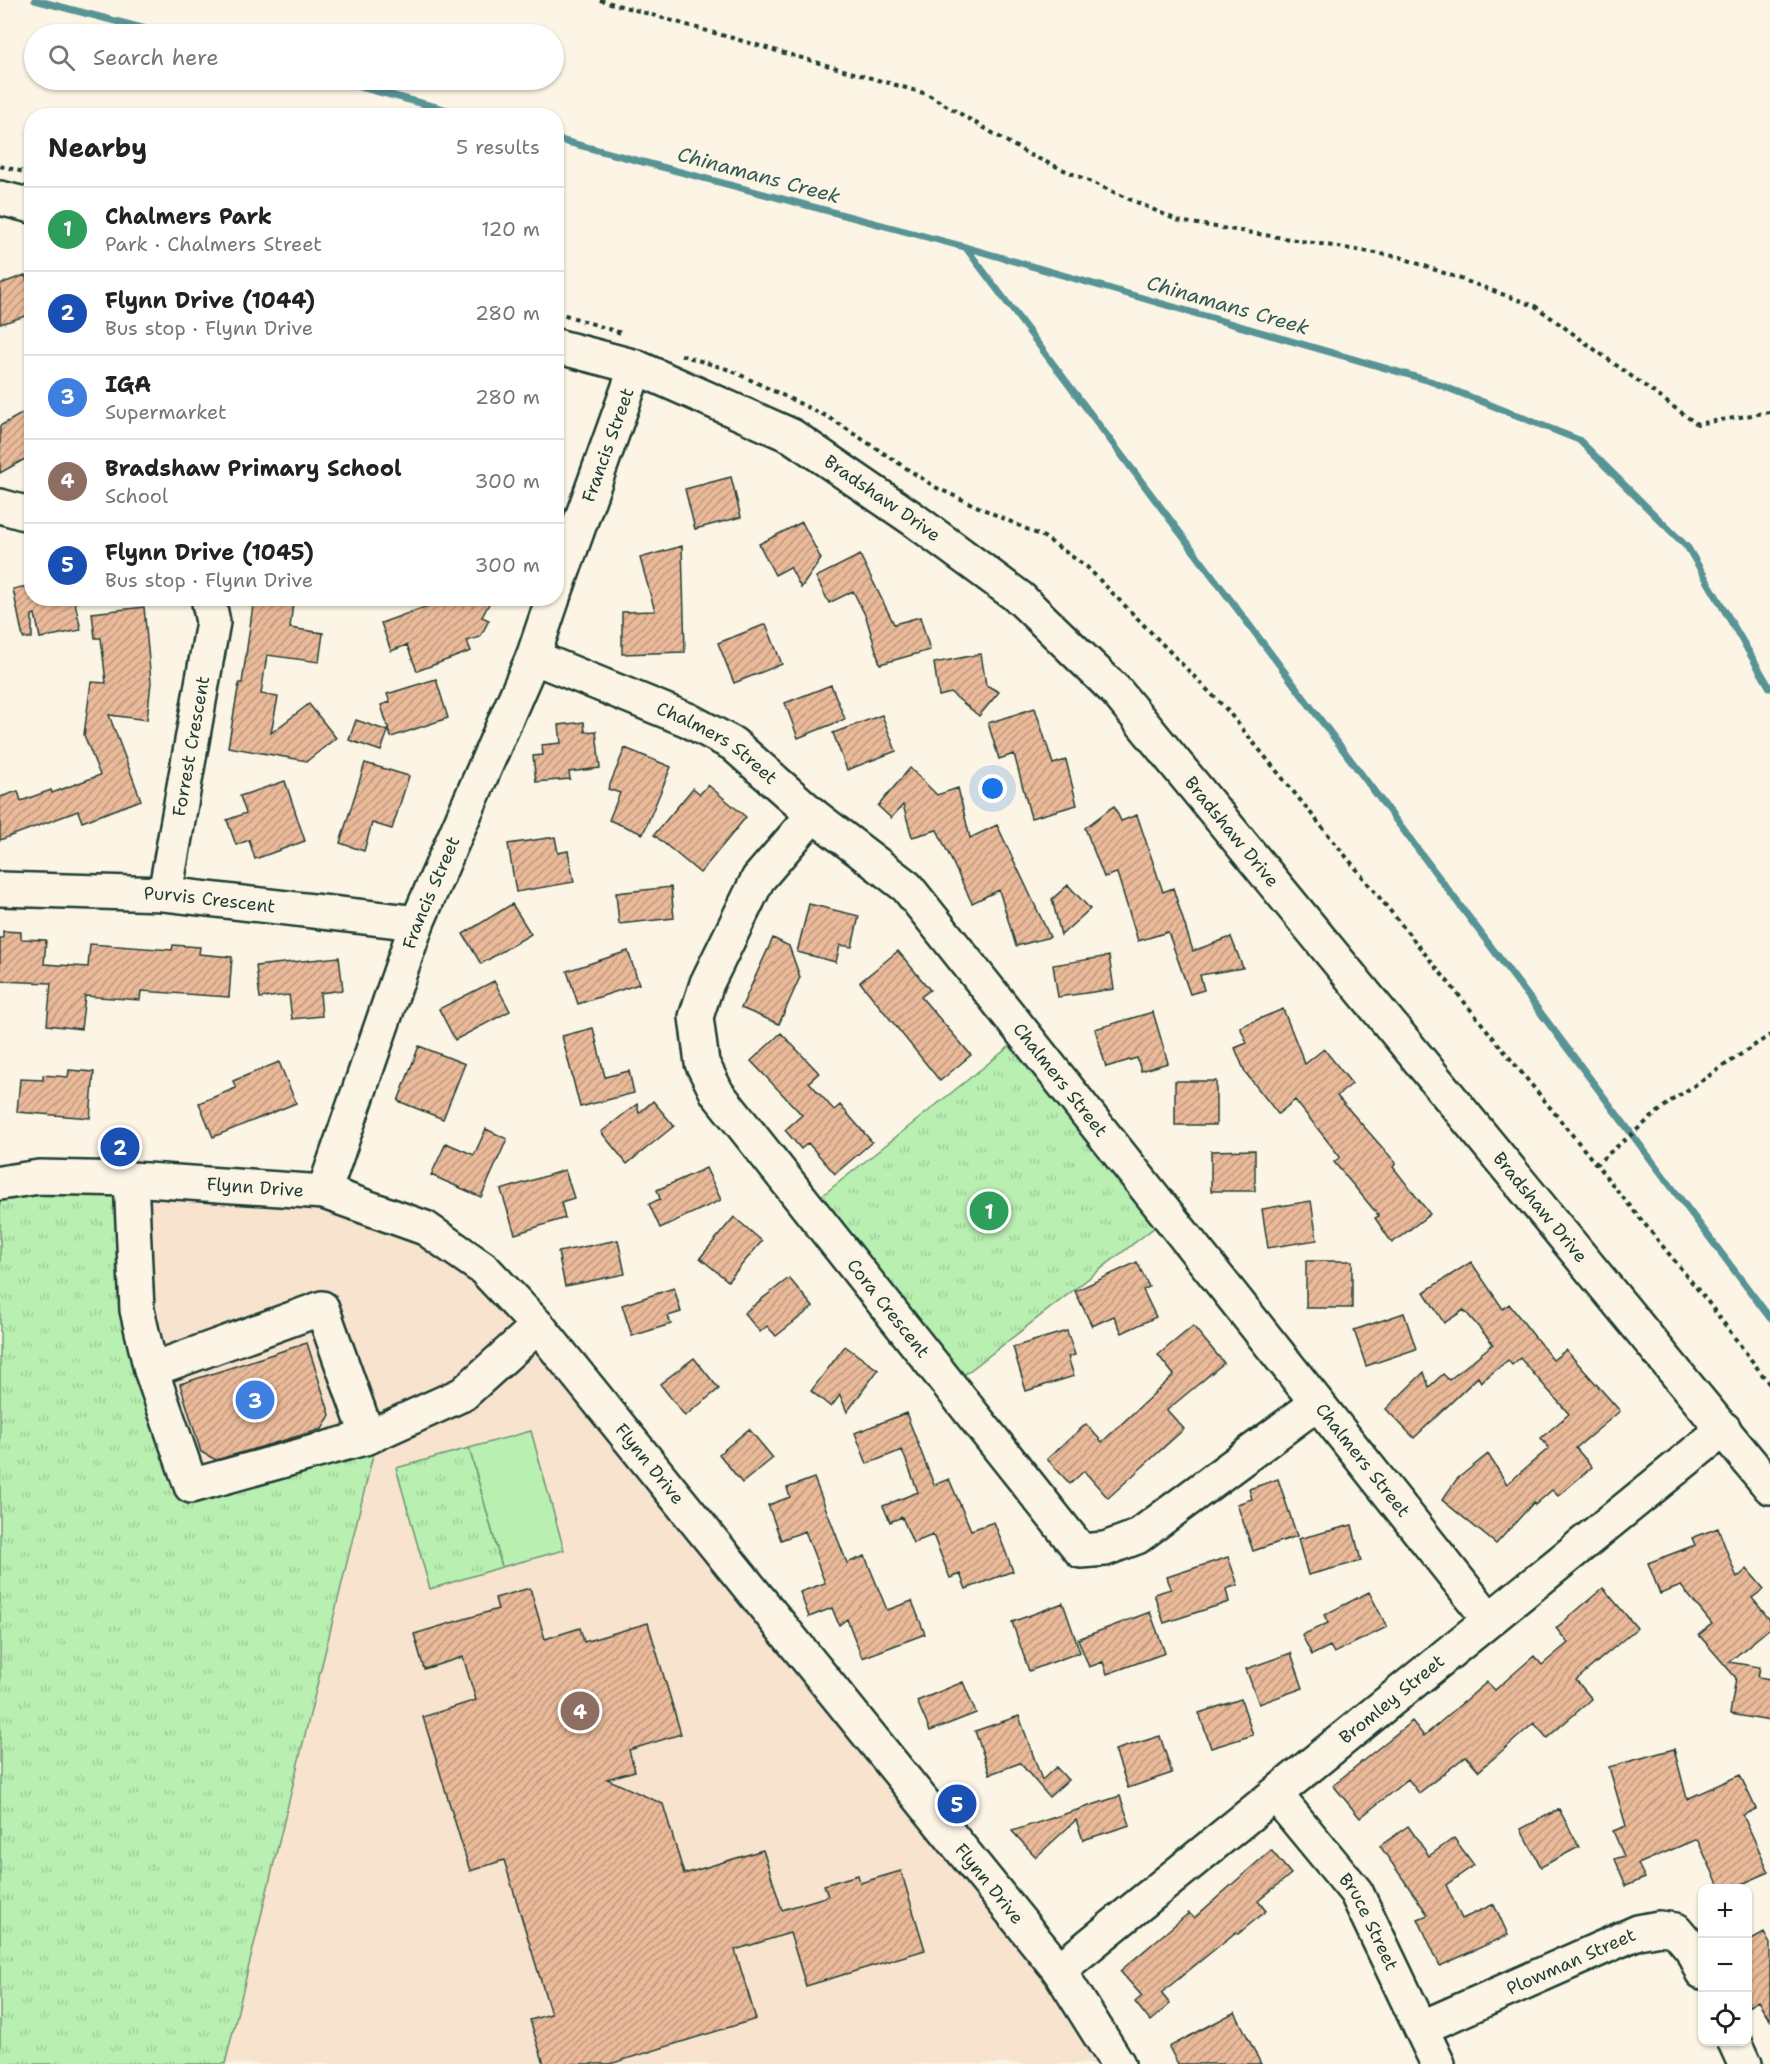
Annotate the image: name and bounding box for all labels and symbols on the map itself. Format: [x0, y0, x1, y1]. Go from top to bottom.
water label: Chinamans Creek [675, 141, 844, 209]
water label: Chinamans Creek [1144, 269, 1313, 341]
street label: Francis Street [576, 384, 640, 506]
street label: Bradshaw Drive [819, 450, 945, 547]
street label: Forrest Crescent [167, 674, 215, 818]
street label: Chalmers Street [653, 696, 783, 790]
street label: Bradshaw Drive [1179, 771, 1284, 892]
your location [978, 774, 1007, 803]
street label: Francis Street [397, 832, 465, 952]
street label: Purvis Crescent [143, 881, 277, 919]
street label: Chalmers Street [1008, 1018, 1113, 1142]
pin: 2 [100, 1124, 140, 1170]
street label: Bradshaw Drive [1488, 1147, 1593, 1268]
street label: Flynn Drive [206, 1172, 305, 1203]
pin: 1 [970, 1188, 1008, 1234]
street label: Cora Crescent [841, 1254, 935, 1363]
pin: 3 [236, 1378, 274, 1422]
street label: Chalmers Street [1310, 1398, 1416, 1522]
street label: Flynn Drive [610, 1419, 690, 1509]
street label: Bromley Street [1334, 1649, 1450, 1749]
pin: 4 [560, 1688, 600, 1734]
pin: 5 [938, 1782, 976, 1826]
street label: Flynn Drive [949, 1838, 1029, 1929]
street label: Bruce Street [1333, 1868, 1404, 1975]
street label: Plowman Street [1503, 1923, 1639, 2001]

